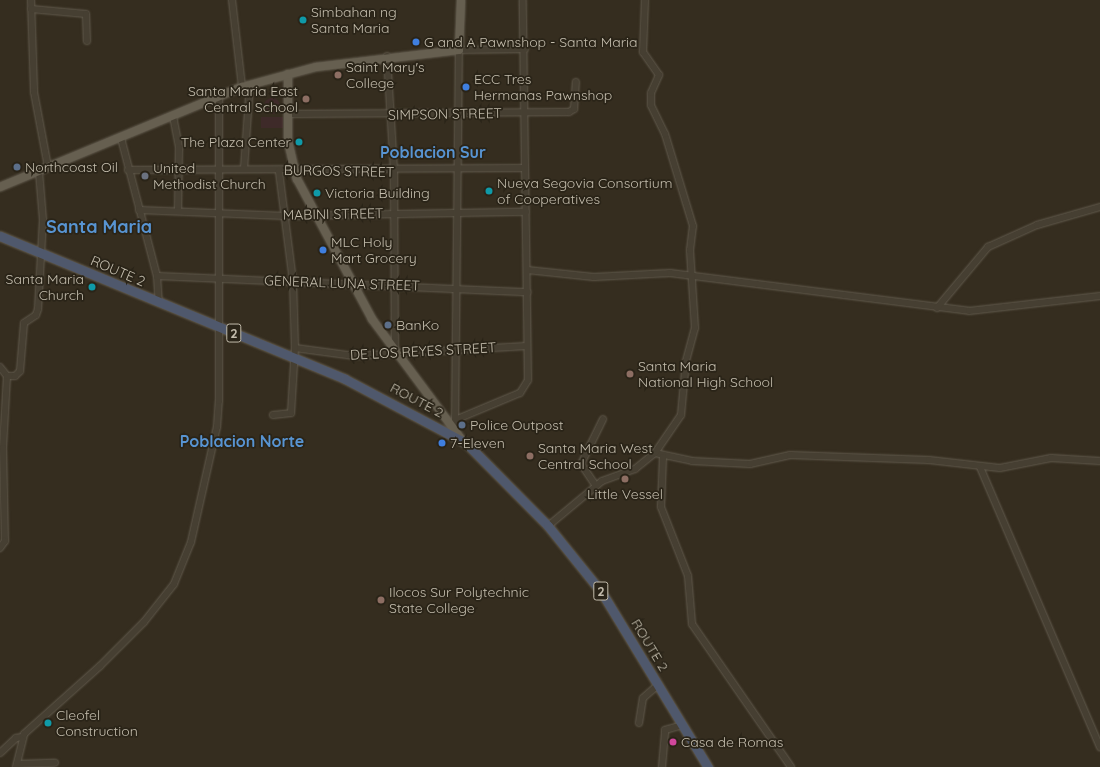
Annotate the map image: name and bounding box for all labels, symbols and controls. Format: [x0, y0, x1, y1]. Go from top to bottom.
place label: Simbahan ng Santa Maria [311, 4, 397, 36]
marker: Simbahan ng Santa Maria [298, 15, 308, 25]
place label: G and A Pawnshop - Santa Maria [424, 34, 638, 50]
marker: G and A Pawnshop - Santa Maria [411, 37, 421, 47]
place label: Saint Mary's College [346, 59, 425, 92]
marker: Saint Mary's College [333, 70, 343, 80]
place label: ECC Tres Hermanas Pawnshop [474, 71, 612, 104]
marker: ECC Tres Hermanas Pawnshop [461, 82, 471, 92]
place label: Santa Maria East Central School [188, 83, 298, 116]
marker: Santa Maria East Central School [301, 94, 311, 104]
street label: SIMPSON STREET [388, 105, 502, 123]
place label: The Plaza Center [181, 134, 291, 150]
marker: The Plaza Center [294, 137, 304, 147]
district label: Poblacion Sur [380, 142, 486, 162]
place label: Northcoast Oil [25, 159, 118, 175]
place label: United Methodist Church [153, 160, 266, 192]
marker: Northcoast Oil [12, 162, 22, 172]
street label: BURGOS STREET [284, 162, 394, 180]
marker: United Methodist Church [140, 171, 150, 181]
place label: Nueva Segovia Consortium of Cooperatives [497, 175, 673, 208]
place label: Victoria Building [325, 185, 430, 201]
marker: Nueva Segovia Consortium of Cooperatives [484, 186, 494, 196]
marker: Victoria Building [312, 188, 322, 198]
street label: MABINI STREET [282, 205, 384, 223]
district label: Santa Maria [46, 216, 152, 238]
place label: MLC Holy Mart Grocery [331, 234, 417, 266]
marker: MLC Holy Mart Grocery [318, 245, 328, 255]
street label: ROUTE 2 [88, 252, 148, 290]
place label: Santa Maria Church [6, 271, 84, 304]
street label: GENERAL LUNA STREET [264, 272, 420, 294]
marker: Santa Maria Church [87, 282, 97, 292]
place label: BanKo [396, 317, 439, 333]
marker: BanKo [383, 320, 393, 330]
road number: 2 [226, 322, 242, 344]
street label: DE LOS REYES STREET [349, 339, 497, 363]
place label: Santa Maria National High School [638, 358, 773, 390]
marker: Santa Maria National High School [625, 369, 635, 379]
street label: ROUTE 2 [387, 379, 447, 421]
place label: Police Outpost [470, 417, 564, 433]
marker: Police Outpost [457, 420, 467, 430]
district label: Poblacion Norte [180, 431, 304, 451]
place label: 7-Eleven [450, 435, 505, 451]
marker: 7-Eleven [437, 438, 447, 448]
place label: Santa Maria West Central School [538, 440, 653, 472]
marker: Santa Maria West Central School [525, 451, 535, 461]
marker: Little Vessel [620, 474, 630, 484]
place label: Little Vessel [587, 486, 663, 502]
road number: 2 [593, 580, 609, 602]
place label: Ilocos Sur Polytechnic State College [389, 584, 529, 616]
marker: Ilocos Sur Polytechnic State College [376, 595, 386, 605]
street label: ROUTE 2 [628, 616, 672, 674]
place label: Cleofel Construction [56, 707, 138, 740]
marker: Cleofel Construction [43, 718, 53, 728]
place label: Casa de Romas [681, 734, 783, 750]
marker: Casa de Romas [668, 737, 678, 747]

